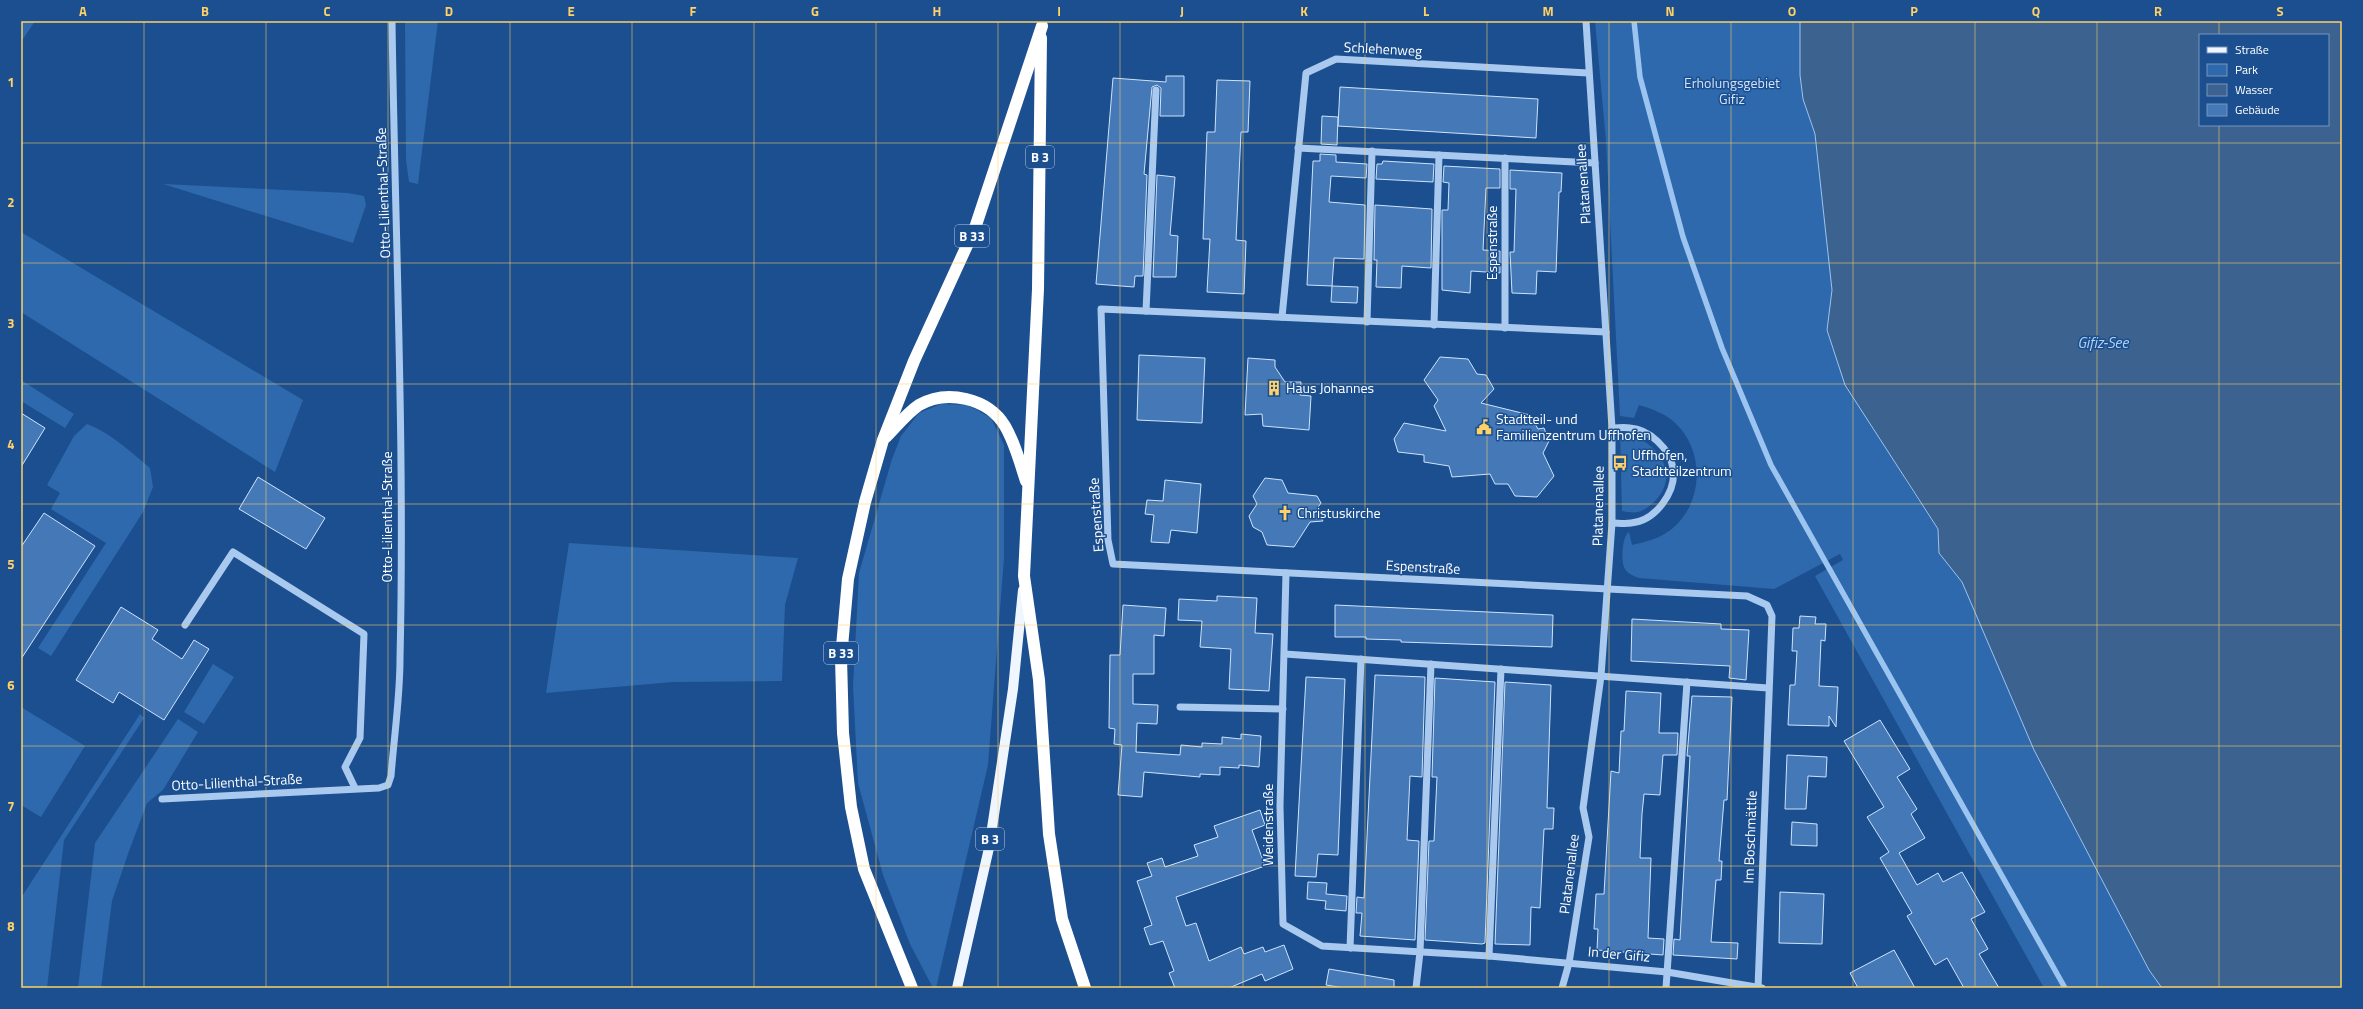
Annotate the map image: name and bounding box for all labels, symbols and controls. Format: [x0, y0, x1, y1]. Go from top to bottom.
text: A [79, 1, 87, 21]
text: B [201, 1, 209, 21]
text: C [323, 1, 331, 21]
text: D [445, 1, 453, 21]
text: E [567, 1, 575, 21]
text: F [690, 1, 697, 21]
text: G [811, 1, 819, 21]
text: H [933, 1, 941, 21]
text: I [1057, 1, 1061, 21]
text: J [1180, 1, 1184, 21]
text: K [1300, 1, 1308, 21]
text: L [1423, 1, 1429, 21]
text: M [1542, 1, 1554, 21]
text: N [1665, 1, 1675, 21]
text: O [1788, 1, 1796, 21]
text: P [1910, 1, 1918, 21]
text: Q [2032, 1, 2040, 21]
text: R [2154, 1, 2162, 21]
text: S [2276, 1, 2284, 21]
legend [2199, 34, 2329, 126]
street label: Schlehenweg [1343, 36, 1423, 61]
text: Straße [2235, 40, 2269, 59]
text: Park [2235, 60, 2258, 79]
text: 1 [7, 72, 15, 92]
park label: Erholungsgebiet Gifiz [1684, 72, 1780, 109]
text: Wasser [2235, 80, 2273, 99]
text: Gebäude [2235, 100, 2280, 119]
street label: Otto-Lilienthal-Straße [370, 127, 395, 259]
street label: Platanenallee [1569, 143, 1596, 225]
road number: B 3 [1026, 146, 1054, 168]
text: 2 [7, 192, 15, 212]
street label: Espenstraße [1481, 206, 1502, 280]
road number: B 33 [955, 225, 989, 247]
text: 3 [7, 313, 15, 333]
water label: Gifiz-See [2077, 331, 2130, 354]
place label: Haus Johannes [1286, 377, 1374, 398]
building icon: Haus Johannes [1265, 379, 1283, 397]
place label: Stadtteil- und Familienzentrum Uffhofen [1496, 408, 1651, 445]
public building icon: Stadtteil- und Familienzentrum Uffhofen [1475, 418, 1493, 436]
text: 4 [7, 434, 15, 454]
place label: Uffhofen, Stadtteilzentrum [1632, 444, 1732, 481]
street label: Otto-Lilienthal-Straße [376, 452, 397, 582]
bus stop icon: Uffhofen, Stadtteilzentrum [1611, 454, 1629, 472]
street label: Platanenallee [1586, 466, 1609, 546]
street label: Espenstraße [1082, 477, 1109, 553]
place label: Christuskirche [1297, 502, 1381, 523]
church icon: Christuskirche [1276, 504, 1294, 522]
text: 5 [7, 554, 15, 574]
street label: Espenstraße [1385, 554, 1461, 579]
road number: B 33 [824, 642, 858, 664]
text: 6 [7, 675, 15, 695]
street label: Otto-Lilienthal-Straße [171, 768, 303, 795]
street label: Weidenstraße [1257, 784, 1278, 866]
street label: Im Boschmättle [1737, 790, 1762, 884]
text: 7 [7, 796, 15, 816]
road number: B 3 [976, 828, 1004, 850]
street label: Platanenallee [1553, 833, 1584, 915]
text: 8 [7, 916, 15, 936]
street label: In der Gifiz [1587, 940, 1651, 967]

